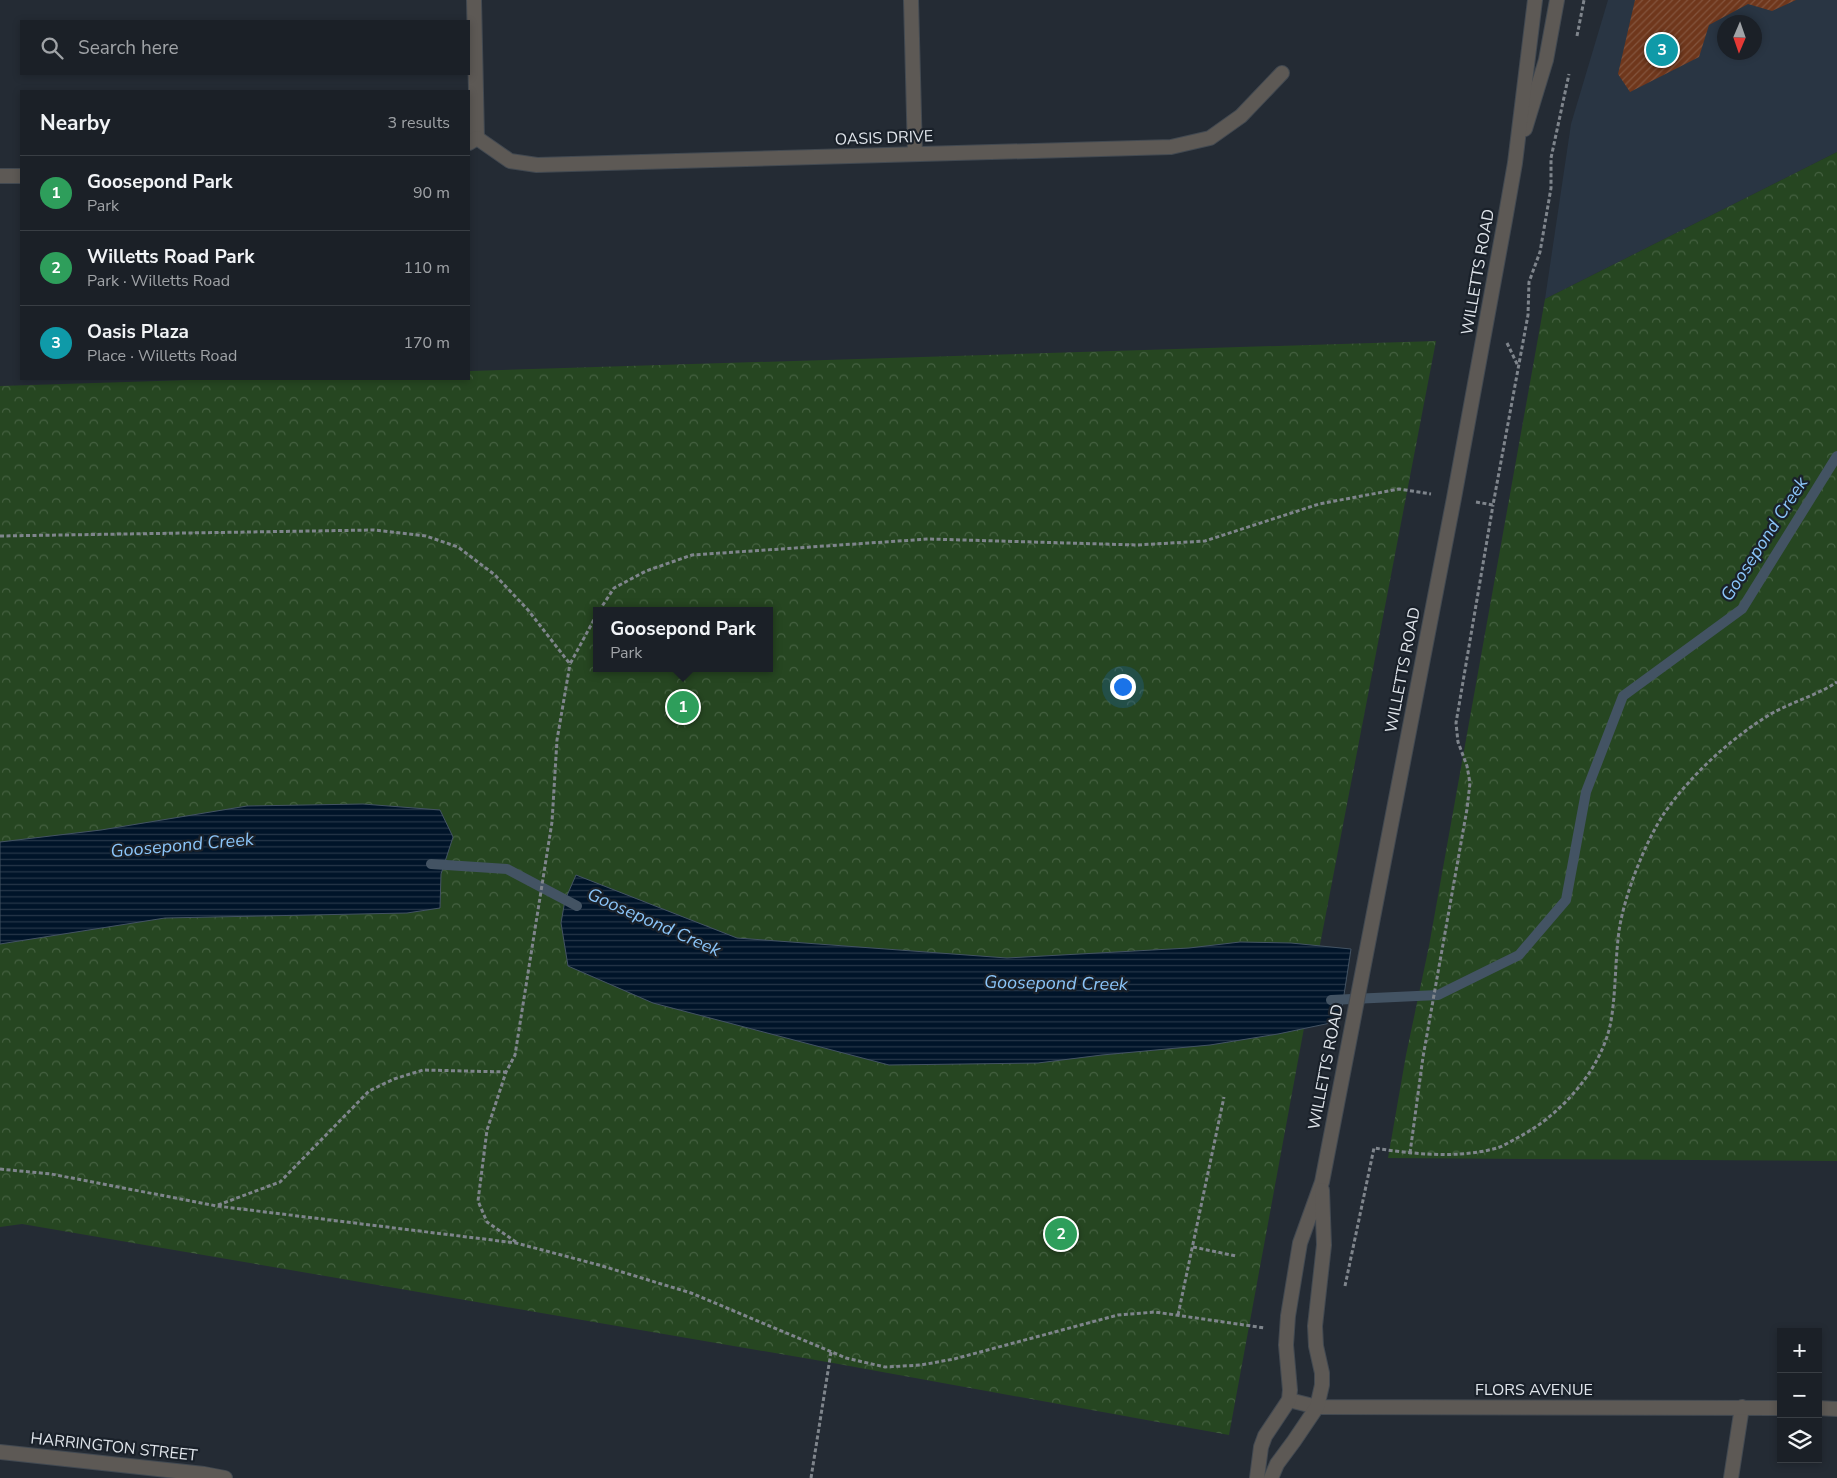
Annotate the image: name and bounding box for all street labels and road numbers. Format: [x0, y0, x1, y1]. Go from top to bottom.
street label: OASIS DRIVE [834, 125, 934, 151]
street label: WILLETTS ROAD [1456, 207, 1500, 337]
street label: WILLETTS ROAD [1380, 605, 1426, 735]
street label: WILLETTS ROAD [1303, 1002, 1349, 1132]
street label: FLORS AVENUE [1475, 1379, 1593, 1401]
street label: HARRINGTON STREET [29, 1427, 199, 1467]

